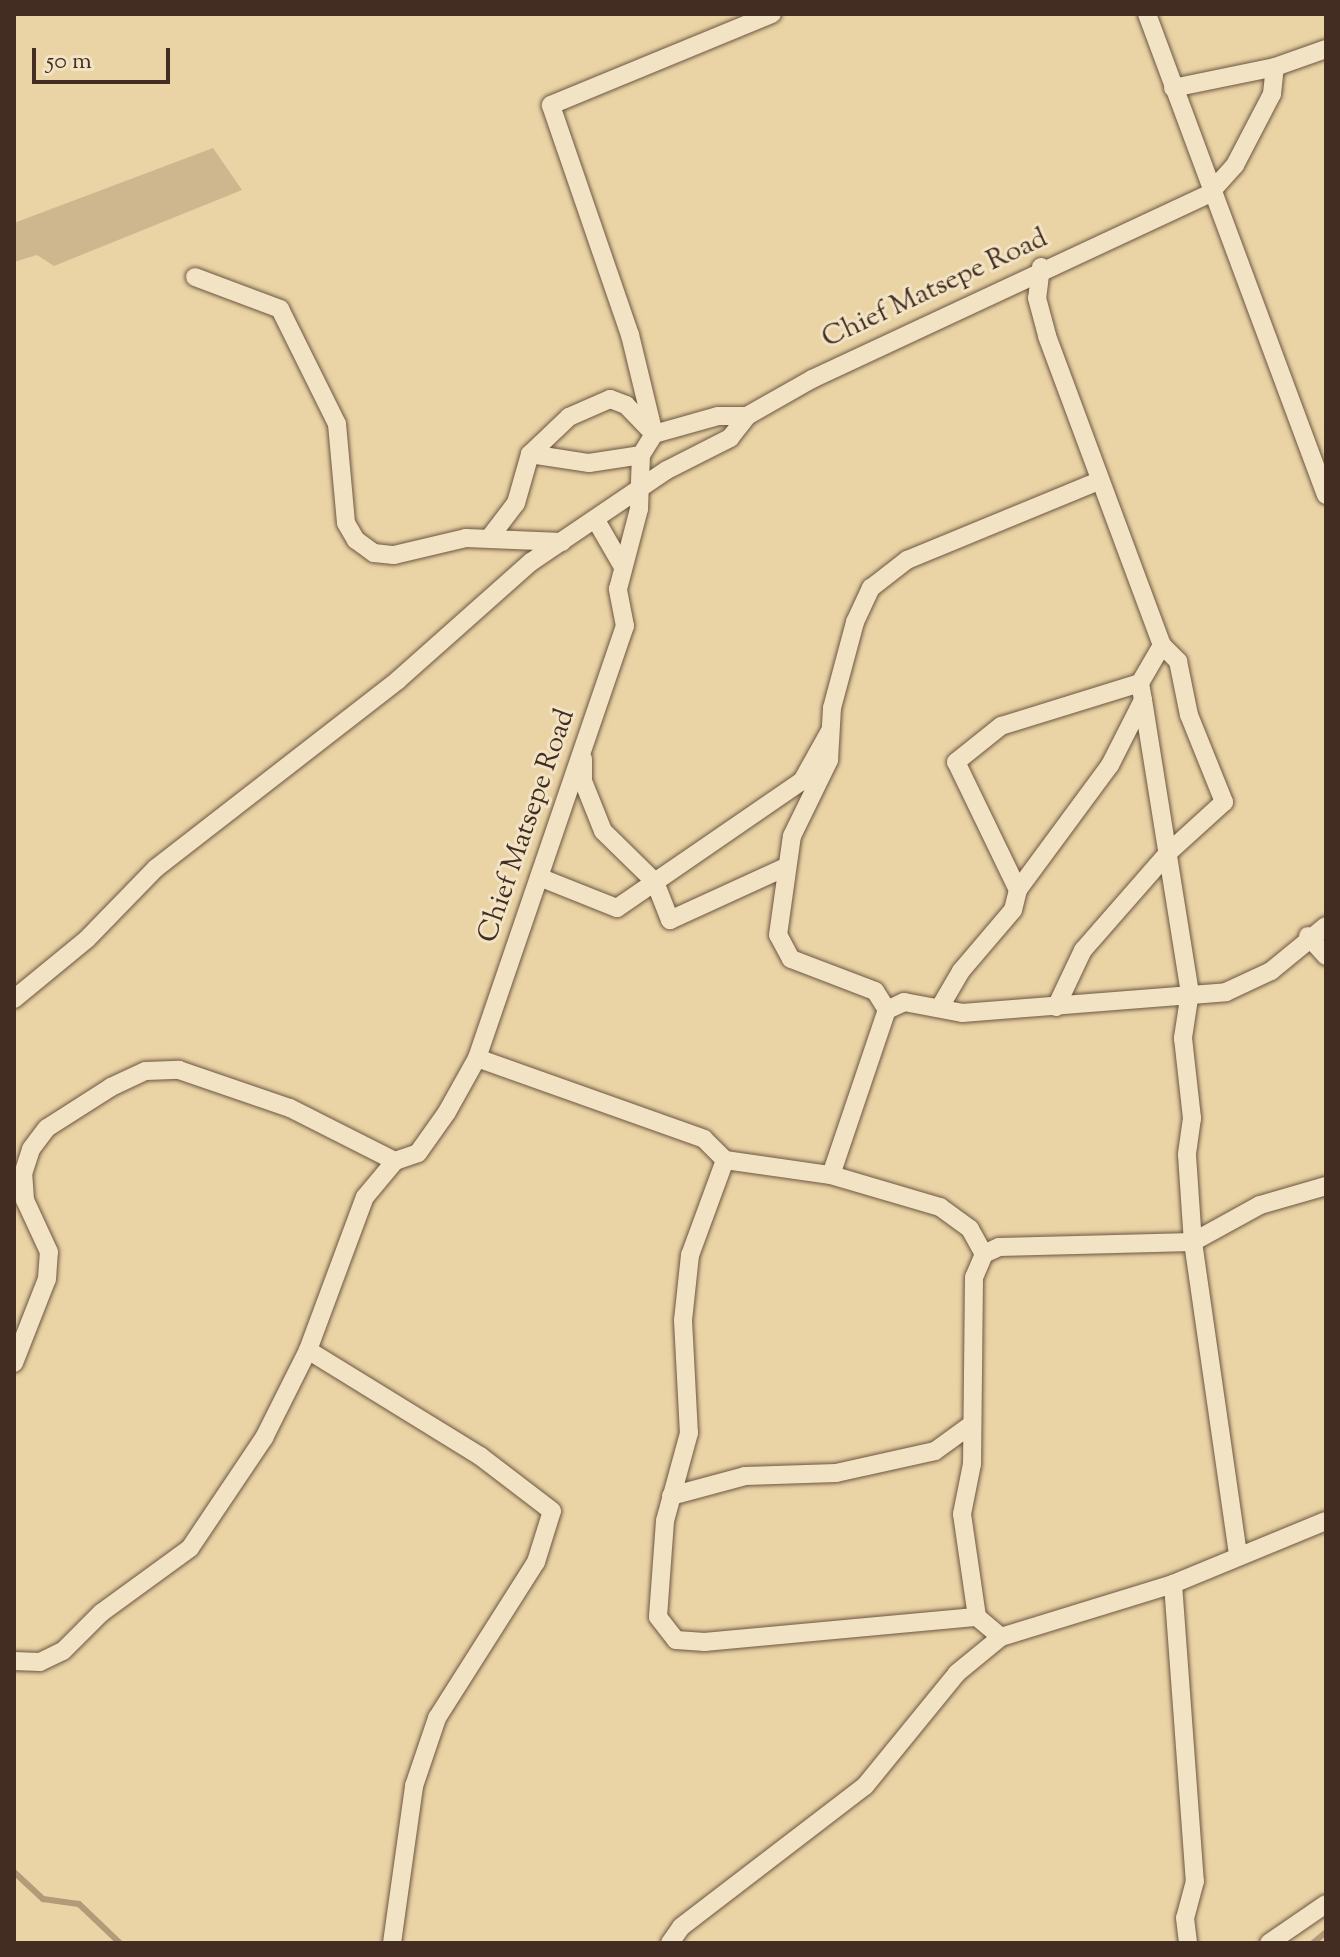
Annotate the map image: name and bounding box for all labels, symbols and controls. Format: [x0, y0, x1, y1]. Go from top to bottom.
scale bar [36, 32, 174, 82]
text: 50 m [46, 45, 92, 79]
street label: Chief Matsepe Road [817, 222, 1053, 356]
street label: Chief Matsepe Road [471, 705, 583, 947]

